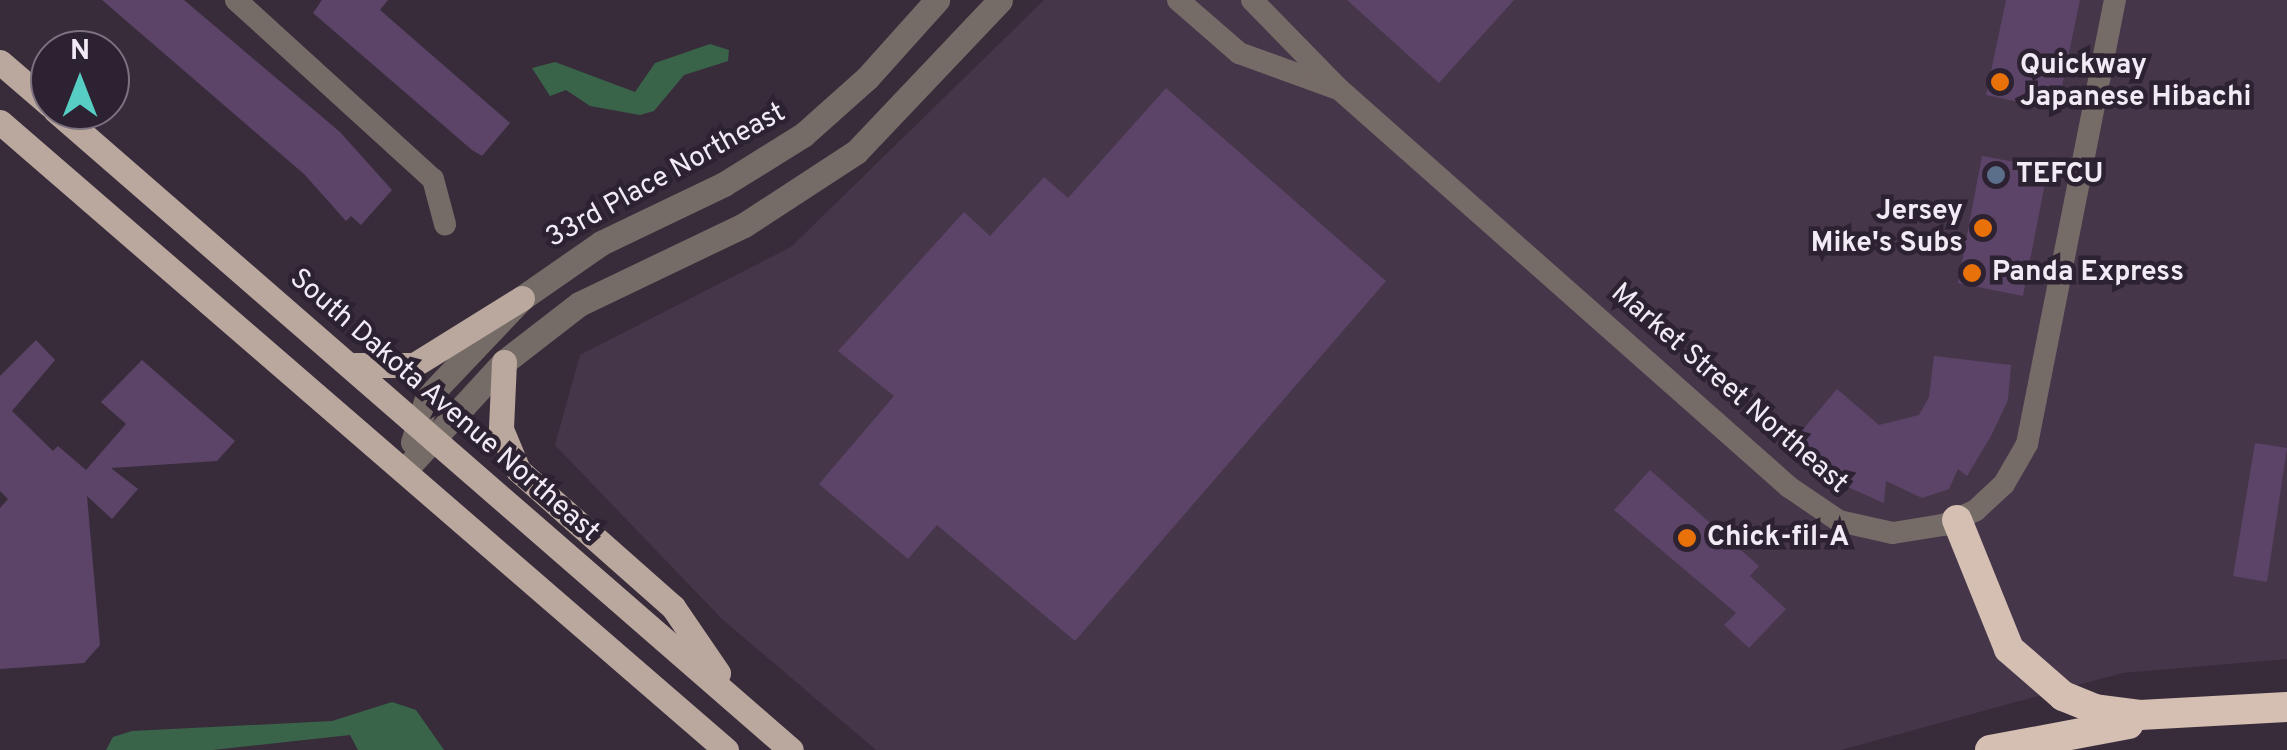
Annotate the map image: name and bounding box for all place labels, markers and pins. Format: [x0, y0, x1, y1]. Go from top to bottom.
place label: Quickway Japanese Hibachi [2020, 49, 2251, 115]
marker: Quickway Japanese Hibachi [1989, 71, 2011, 93]
place label: TEFCU [2016, 158, 2104, 192]
marker: TEFCU [1985, 164, 2007, 186]
place label: Jersey Mike's Subs [1811, 195, 1963, 261]
marker: Jersey Mike's Subs [1972, 217, 1994, 239]
place label: Panda Express [1992, 256, 2184, 290]
marker: Panda Express [1961, 262, 1983, 284]
place label: Chick-fil-A [1707, 521, 1849, 555]
marker: Chick-fil-A [1676, 527, 1698, 549]

